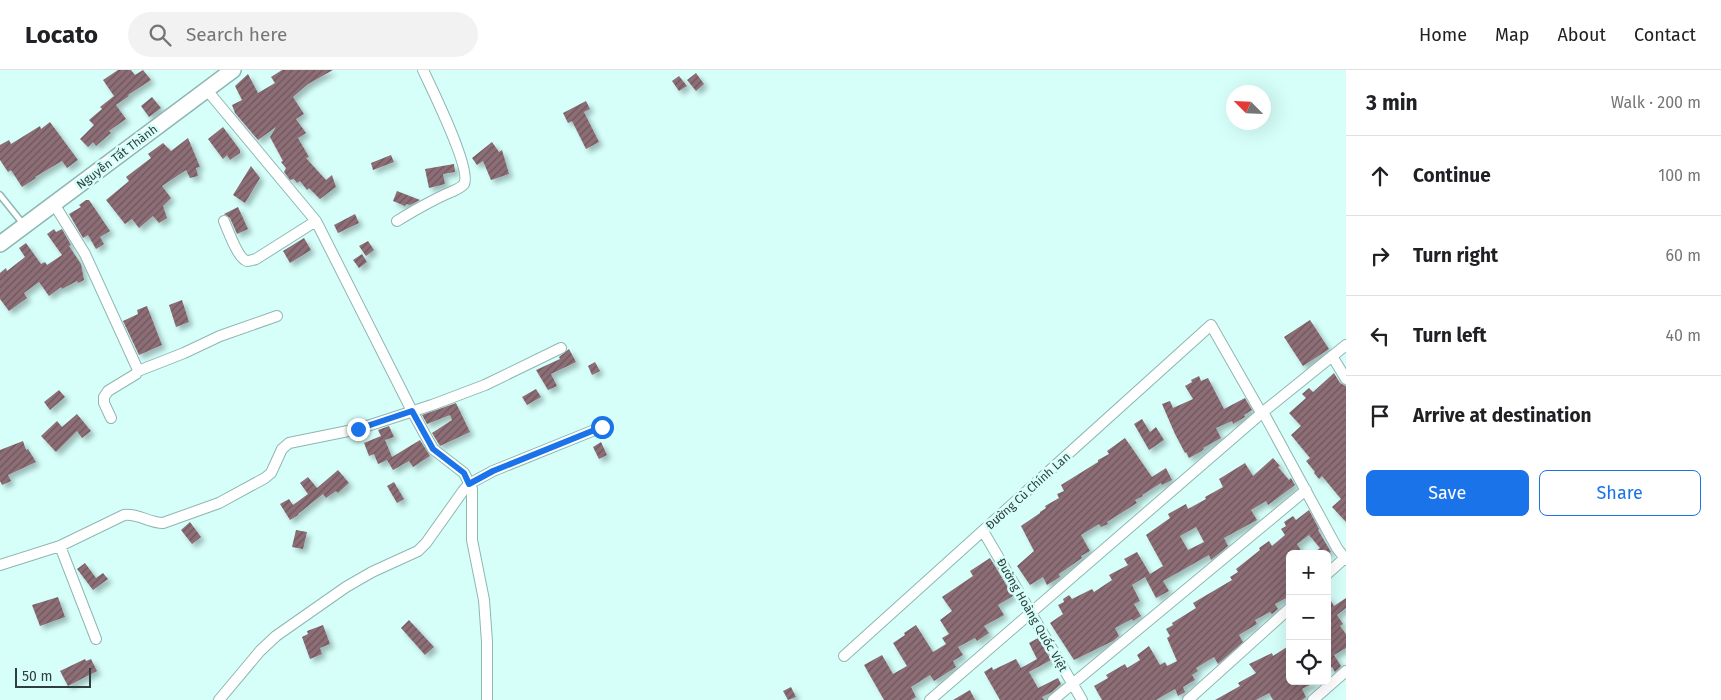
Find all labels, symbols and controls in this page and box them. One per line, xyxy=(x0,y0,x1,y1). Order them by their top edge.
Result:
search box xyxy=(128,12,478,57)
text: Locato xyxy=(25,21,98,49)
icon: search xyxy=(146,21,174,49)
text: Search here xyxy=(186,23,287,46)
text: Home xyxy=(1419,24,1467,46)
text: Map xyxy=(1495,24,1529,46)
text: About xyxy=(1557,24,1606,46)
text: Contact xyxy=(1634,24,1696,46)
north arrow xyxy=(1226,85,1271,130)
text: 3 min xyxy=(1366,90,1418,116)
text: Walk · 200 m xyxy=(1611,93,1701,112)
street label: Nguyễn Tất Thành xyxy=(73,121,160,192)
icon: ahead xyxy=(1366,162,1394,190)
text: Continue xyxy=(1413,164,1491,187)
text: 100 m xyxy=(1658,166,1701,185)
icon: right xyxy=(1366,242,1394,270)
text: Turn right xyxy=(1413,244,1498,267)
text: 60 m xyxy=(1666,246,1701,265)
icon: left xyxy=(1366,322,1394,350)
text: Turn left xyxy=(1413,324,1487,347)
text: 40 m xyxy=(1666,326,1701,345)
icon: arrive xyxy=(1366,402,1394,430)
text: Arrive at destination xyxy=(1413,404,1592,427)
route start xyxy=(591,416,614,439)
route end xyxy=(347,418,370,441)
street label: Đường Cù Chính Lan xyxy=(983,449,1073,533)
button: Save xyxy=(1366,470,1529,516)
button: Share xyxy=(1539,470,1701,516)
map controls xyxy=(1286,550,1331,685)
button: + xyxy=(1286,550,1331,595)
street label: Đường Hoàng Quốc Việt xyxy=(994,555,1071,675)
button: − xyxy=(1286,595,1331,640)
button: locate xyxy=(1286,640,1331,685)
scale bar xyxy=(15,665,91,688)
text: 50 m xyxy=(22,668,53,685)

